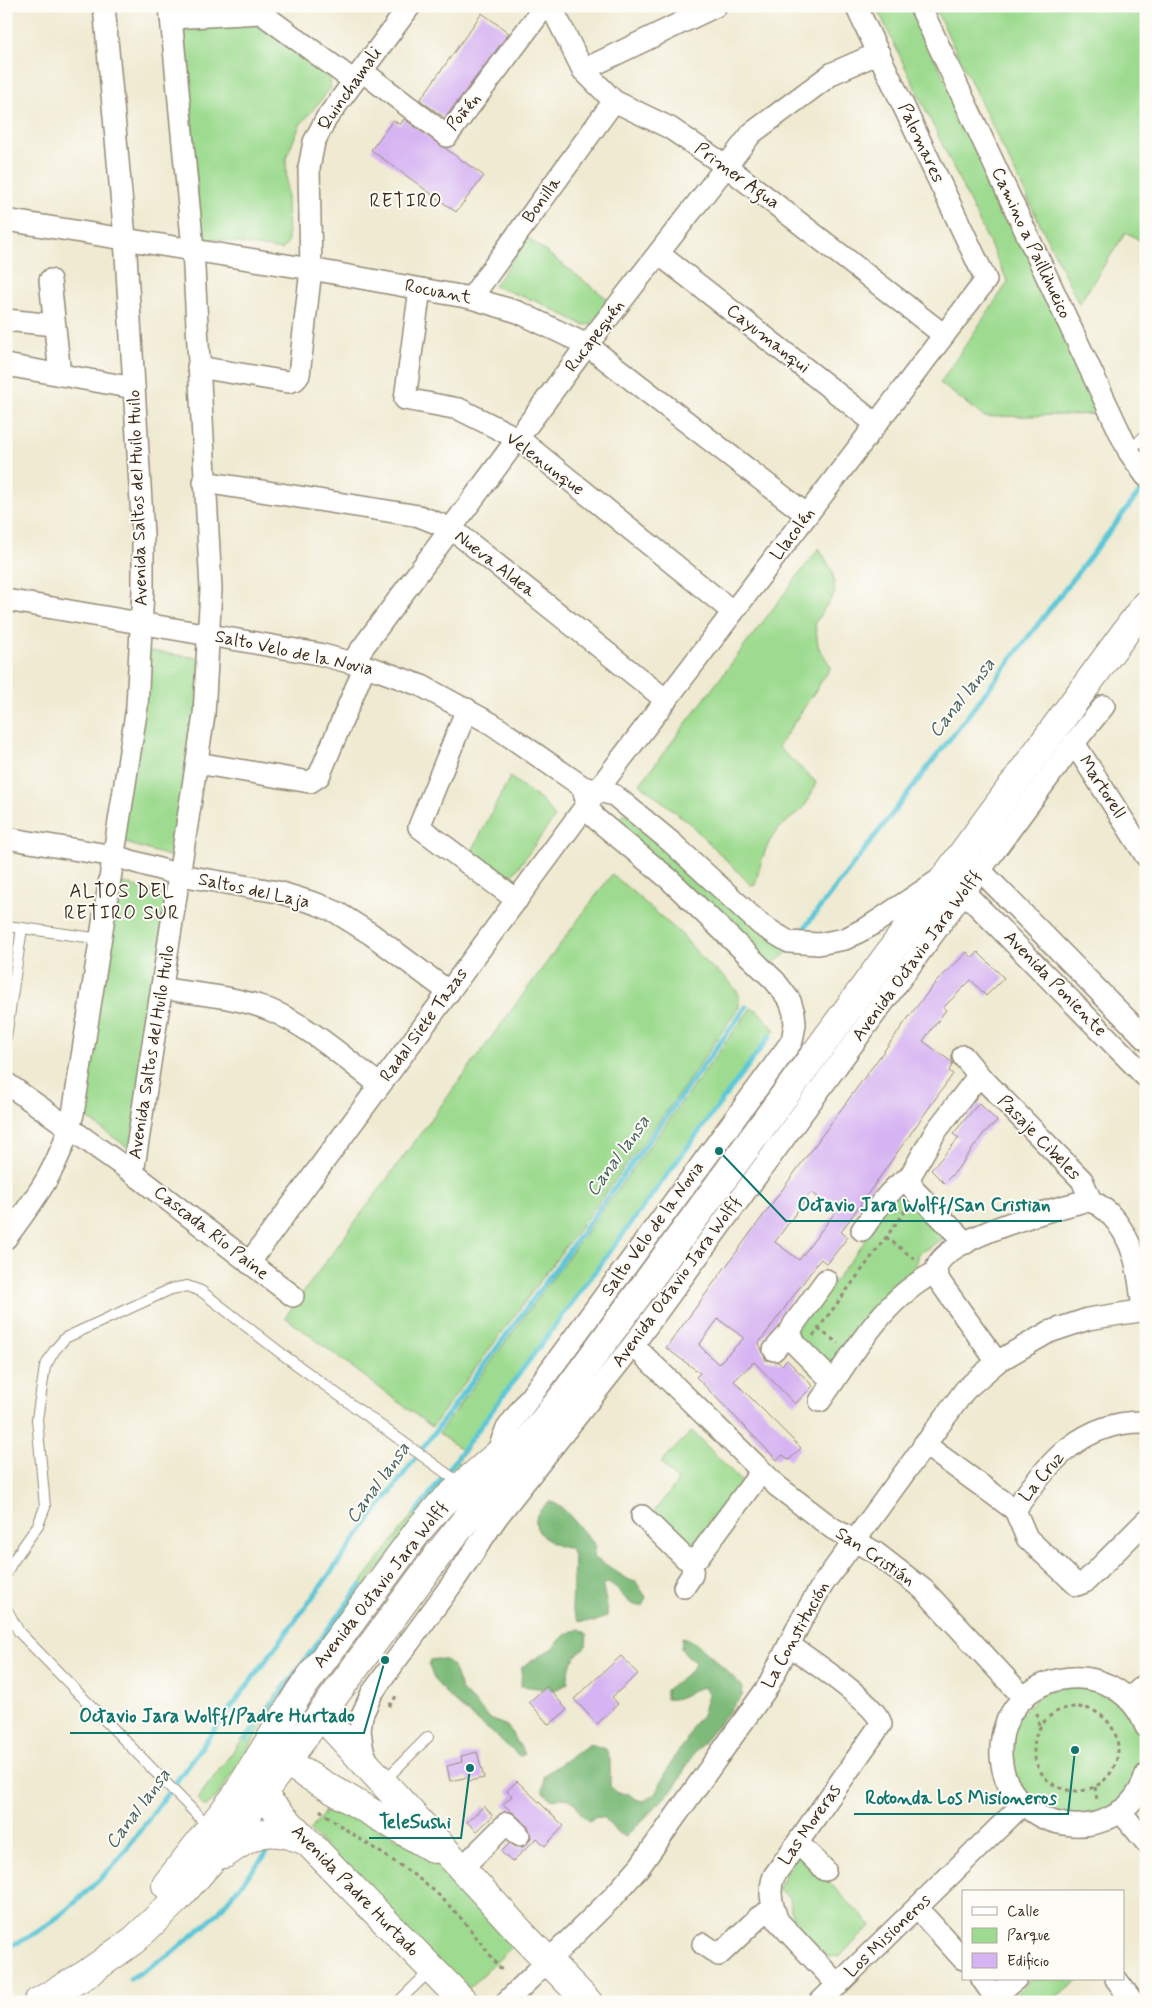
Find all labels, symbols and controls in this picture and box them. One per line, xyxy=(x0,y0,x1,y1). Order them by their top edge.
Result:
street label: Quinchamali xyxy=(312,42,388,136)
street label: Poñén xyxy=(441,88,487,136)
street label: Palomares xyxy=(892,99,950,187)
street label: Primer Agua xyxy=(689,137,784,217)
street label: Camino a Paillihueico xyxy=(985,163,1077,323)
street label: Bonilla xyxy=(517,172,567,228)
district label: RETIRO xyxy=(369,189,443,214)
street label: Rocuant xyxy=(403,274,474,310)
street label: Rucapequén xyxy=(560,295,630,377)
street label: Cayumanqui xyxy=(721,299,815,379)
street label: Avenida Saltos del Huilo Huilo xyxy=(122,389,154,607)
street label: Velenunque xyxy=(501,427,589,501)
street label: Llacolén xyxy=(765,503,821,565)
street label: Nueva Aldea xyxy=(449,525,541,603)
street label: Salto Velo de la Novia xyxy=(213,625,375,681)
water label: Canal Iansa xyxy=(923,653,1001,743)
street label: Martorell xyxy=(1073,751,1131,823)
street label: Avenida Octavio Jara Wolff xyxy=(847,866,987,1046)
street label: Saltos del Laja xyxy=(196,867,312,915)
district label: ALTOS DEL RETIRO SUR xyxy=(64,879,180,926)
street label: Avenida Poniente xyxy=(998,926,1112,1042)
street label: Avenida Saltos del Huilo Huilo xyxy=(123,943,181,1161)
street label: Radal Siete Tazas xyxy=(374,963,474,1087)
street label: Pasaje Cibeles xyxy=(992,1090,1086,1186)
water label: Canal Iansa xyxy=(580,1110,656,1202)
street label: Salto Velo de la Novia xyxy=(596,1157,710,1301)
street label: Cascada Río Paine xyxy=(148,1180,274,1286)
callout: Octavio Jara Wolff/San Cristian xyxy=(786,1187,1062,1221)
street label: Avenida Octavio Jara Wolff xyxy=(607,1192,747,1372)
text: Octavio Jara Wolff/San Cristian xyxy=(797,1193,1051,1218)
water label: Canal Iansa xyxy=(340,1437,416,1529)
street label: La Cruz xyxy=(1014,1447,1070,1507)
street label: Avenida Octavio Jara Wolff xyxy=(308,1497,454,1673)
street label: San Cristián xyxy=(831,1522,919,1592)
street label: La Constitución xyxy=(757,1577,835,1693)
callout: Octavio Jara Wolff/Padre Hurtado xyxy=(70,1699,364,1733)
text: Octavio Jara Wolff/Padre Hurtado xyxy=(79,1704,355,1729)
water label: Canal Iansa xyxy=(100,1763,177,1854)
street label: Las Moreras xyxy=(773,1780,847,1870)
callout: Rotonda Los Misioneros xyxy=(854,1780,1068,1814)
text: Rotonda Los Misioneros xyxy=(865,1786,1057,1811)
callout: TeleSushi xyxy=(369,1804,461,1838)
text: TeleSushi xyxy=(379,1810,451,1835)
street label: Avenida Padre Hurtado xyxy=(286,1820,424,1962)
street label: Los Misioneros xyxy=(840,1889,936,1983)
legend xyxy=(962,1890,1124,1980)
text: Calle xyxy=(1007,1902,1039,1922)
text: Parque xyxy=(1007,1926,1050,1946)
text: Edificio xyxy=(1007,1952,1049,1972)

